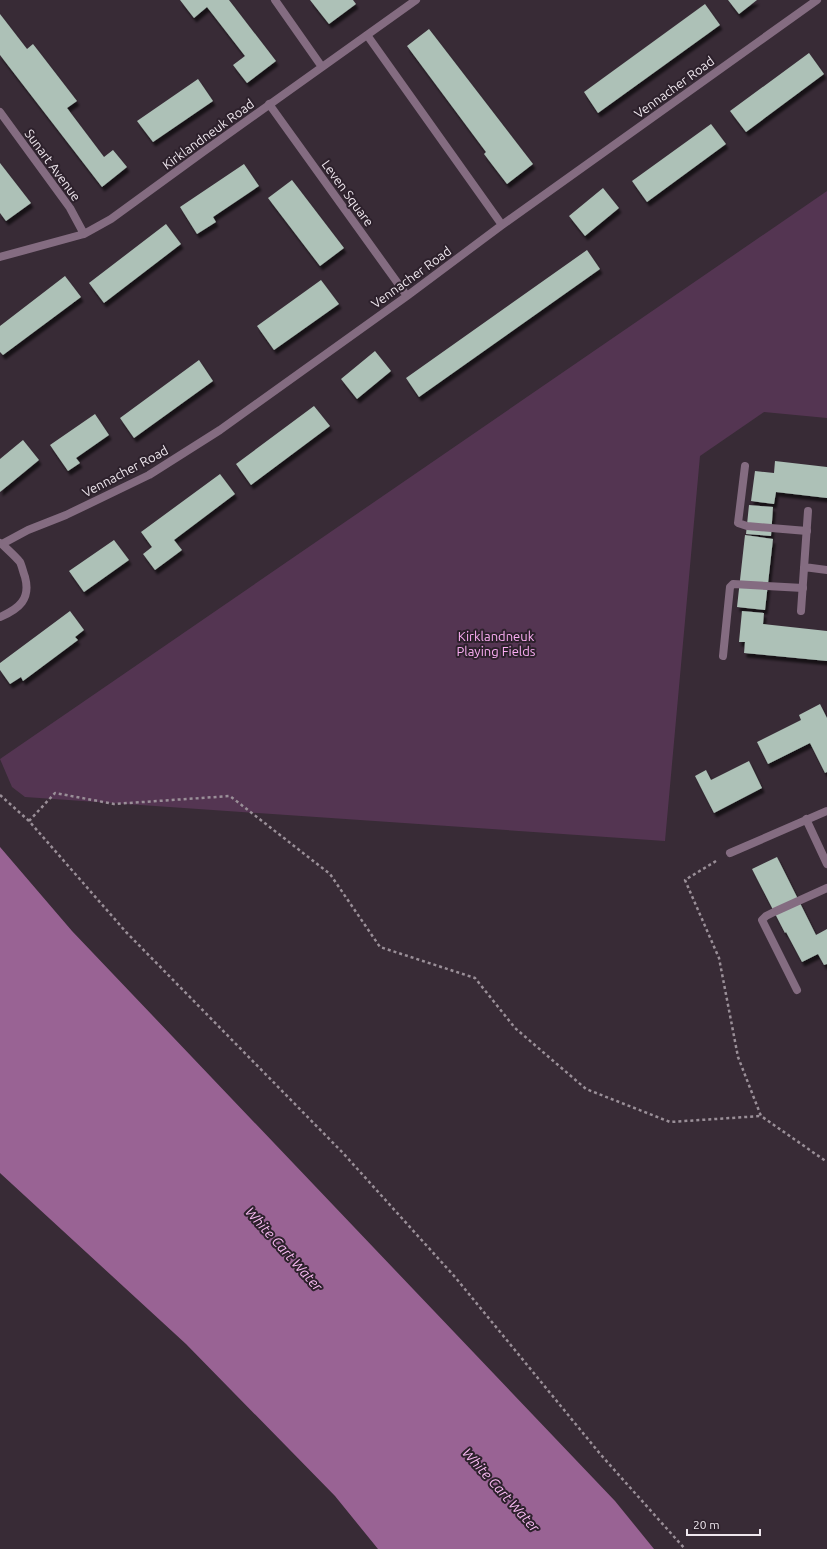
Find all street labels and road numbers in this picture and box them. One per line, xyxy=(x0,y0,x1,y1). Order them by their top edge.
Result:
street label: Vennacher Road xyxy=(631,53,717,121)
street label: Kirklandneuk Road xyxy=(160,96,256,172)
street label: Sunart Avenue xyxy=(22,126,84,204)
street label: Leven Square xyxy=(319,157,377,229)
street label: Vennacher Road xyxy=(368,243,454,311)
street label: Vennacher Road xyxy=(80,443,170,499)

